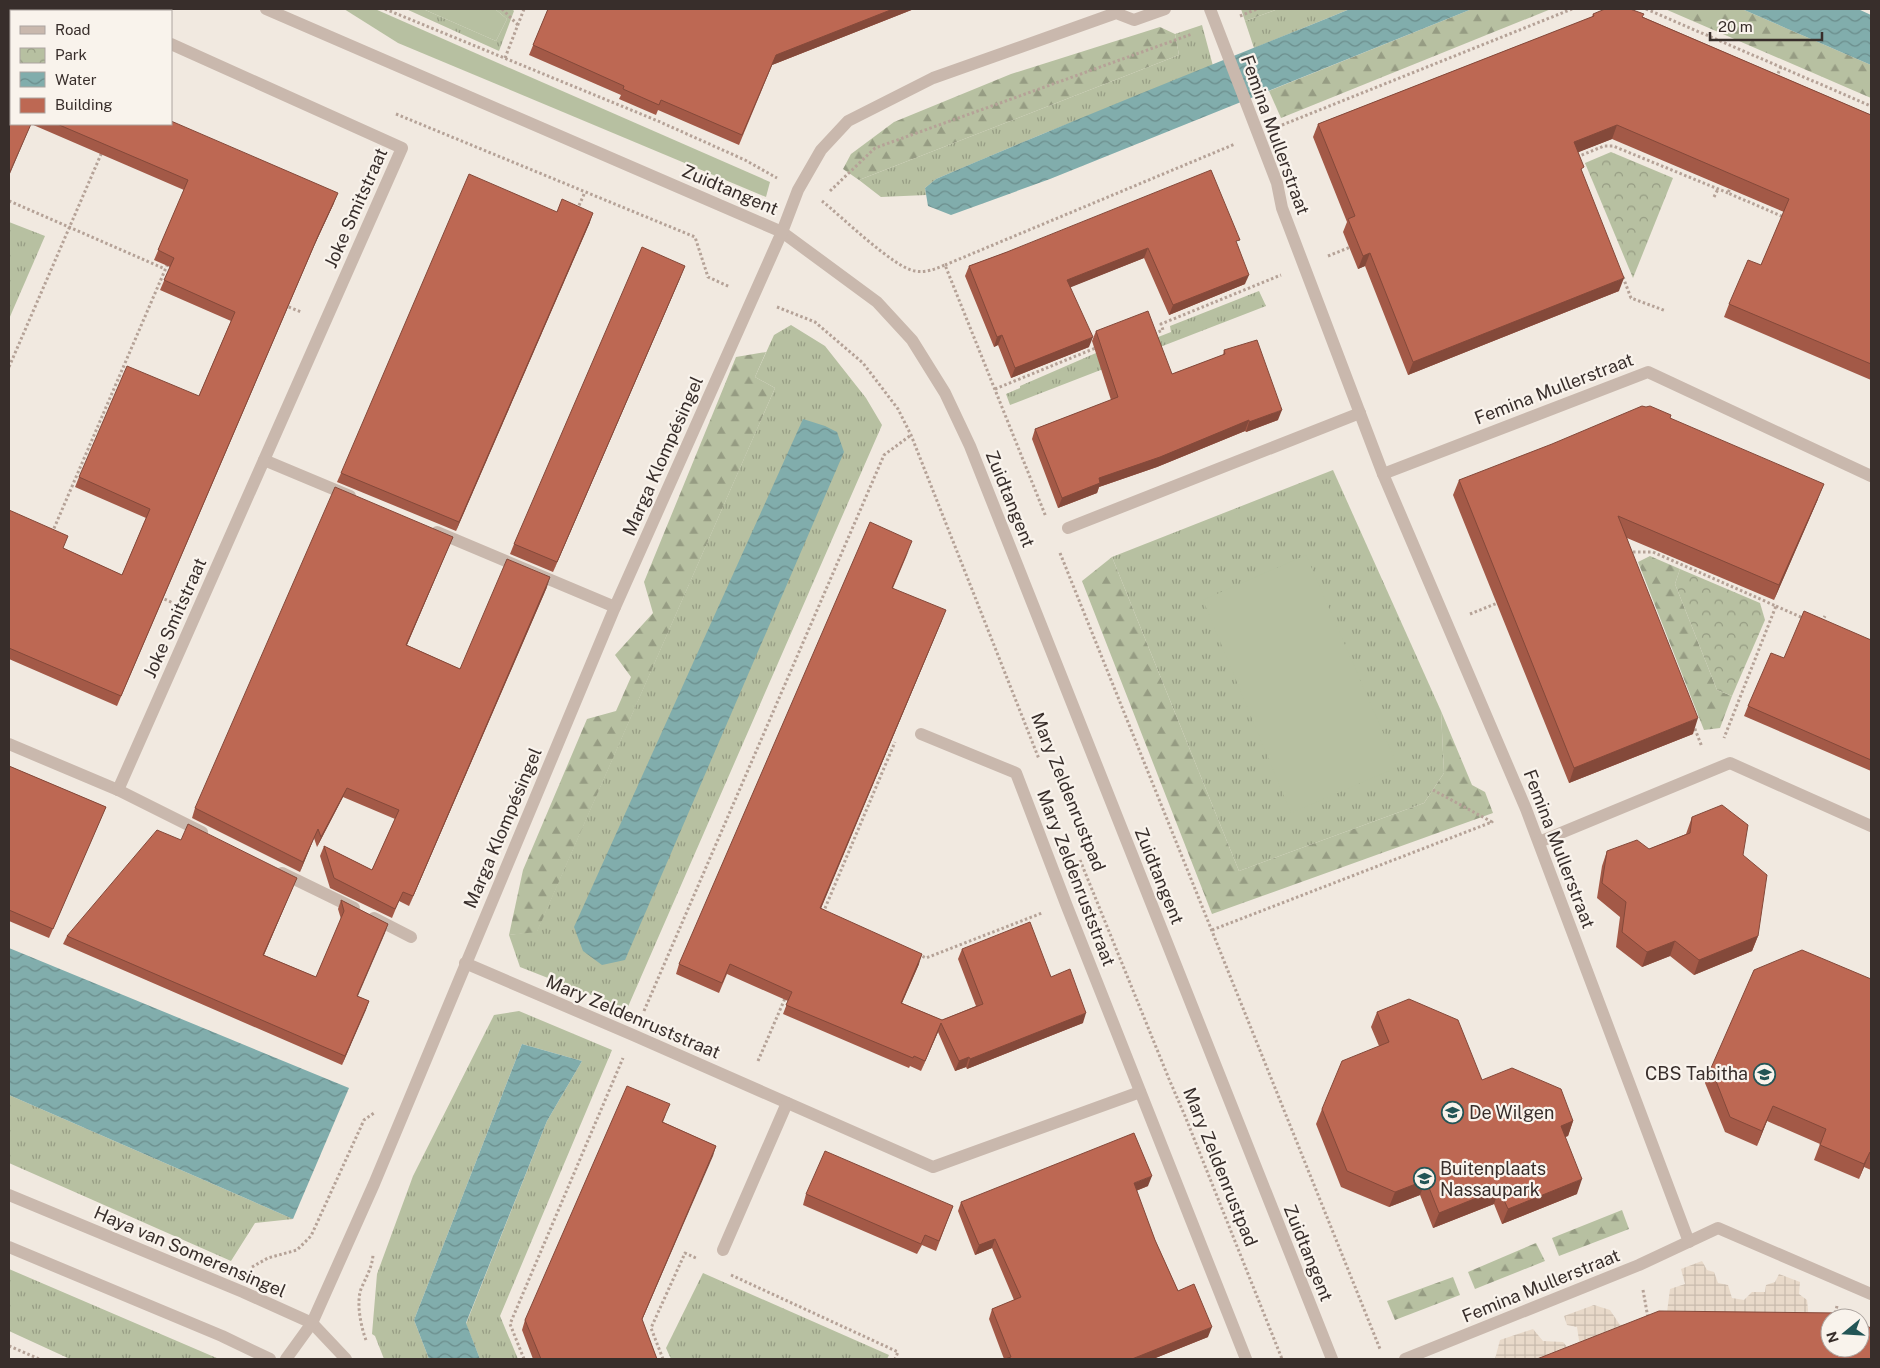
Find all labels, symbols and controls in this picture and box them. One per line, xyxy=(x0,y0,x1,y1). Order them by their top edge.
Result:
legend xyxy=(10,10,172,125)
scale bar xyxy=(1710,10,1822,42)
text: 20 m xyxy=(1718,18,1753,35)
text: Road xyxy=(55,21,91,38)
text: Park xyxy=(55,46,87,63)
street label: Femina Mullerstraat xyxy=(1237,52,1314,218)
text: Water xyxy=(55,71,97,88)
text: Building xyxy=(55,96,113,113)
street label: Joke Smitstraat xyxy=(320,144,391,271)
street label: Zuidtangent xyxy=(679,160,782,219)
street label: Femina Mullerstraat xyxy=(1471,349,1636,429)
street label: Marga Klompésingel xyxy=(618,373,707,539)
street label: Zuidtangent xyxy=(982,447,1039,550)
street label: Joke Smitstraat xyxy=(139,554,210,681)
street label: Mary Zeldenrustpad xyxy=(1027,709,1110,874)
street label: Marga Klompésingel xyxy=(459,744,546,911)
street label: Femina Mullerstraat xyxy=(1519,766,1599,931)
street label: Mary Zeldenruststraat xyxy=(1033,787,1120,969)
street label: Zuidtangent xyxy=(1131,824,1188,927)
street label: Mary Zeldenruststraat xyxy=(543,970,723,1063)
school or university icon: CBS Tabitha xyxy=(1752,1062,1776,1086)
place label: CBS Tabitha xyxy=(1645,1063,1748,1084)
street label: Mary Zeldenrustpad xyxy=(1179,1084,1262,1249)
school or university icon: De Wilgen xyxy=(1441,1101,1465,1125)
place label: De Wilgen xyxy=(1469,1102,1554,1123)
place label: Buitenplaats Nassaupark xyxy=(1440,1158,1546,1200)
school or university icon: Buitenplaats Nassaupark xyxy=(1412,1167,1436,1191)
street label: Zuidtangent xyxy=(1280,1201,1337,1304)
street label: Haya van Somerensingel xyxy=(91,1202,289,1302)
street label: Femina Mullerstraat xyxy=(1459,1244,1623,1327)
north arrow xyxy=(1820,1308,1870,1358)
text: N xyxy=(1823,1329,1842,1345)

